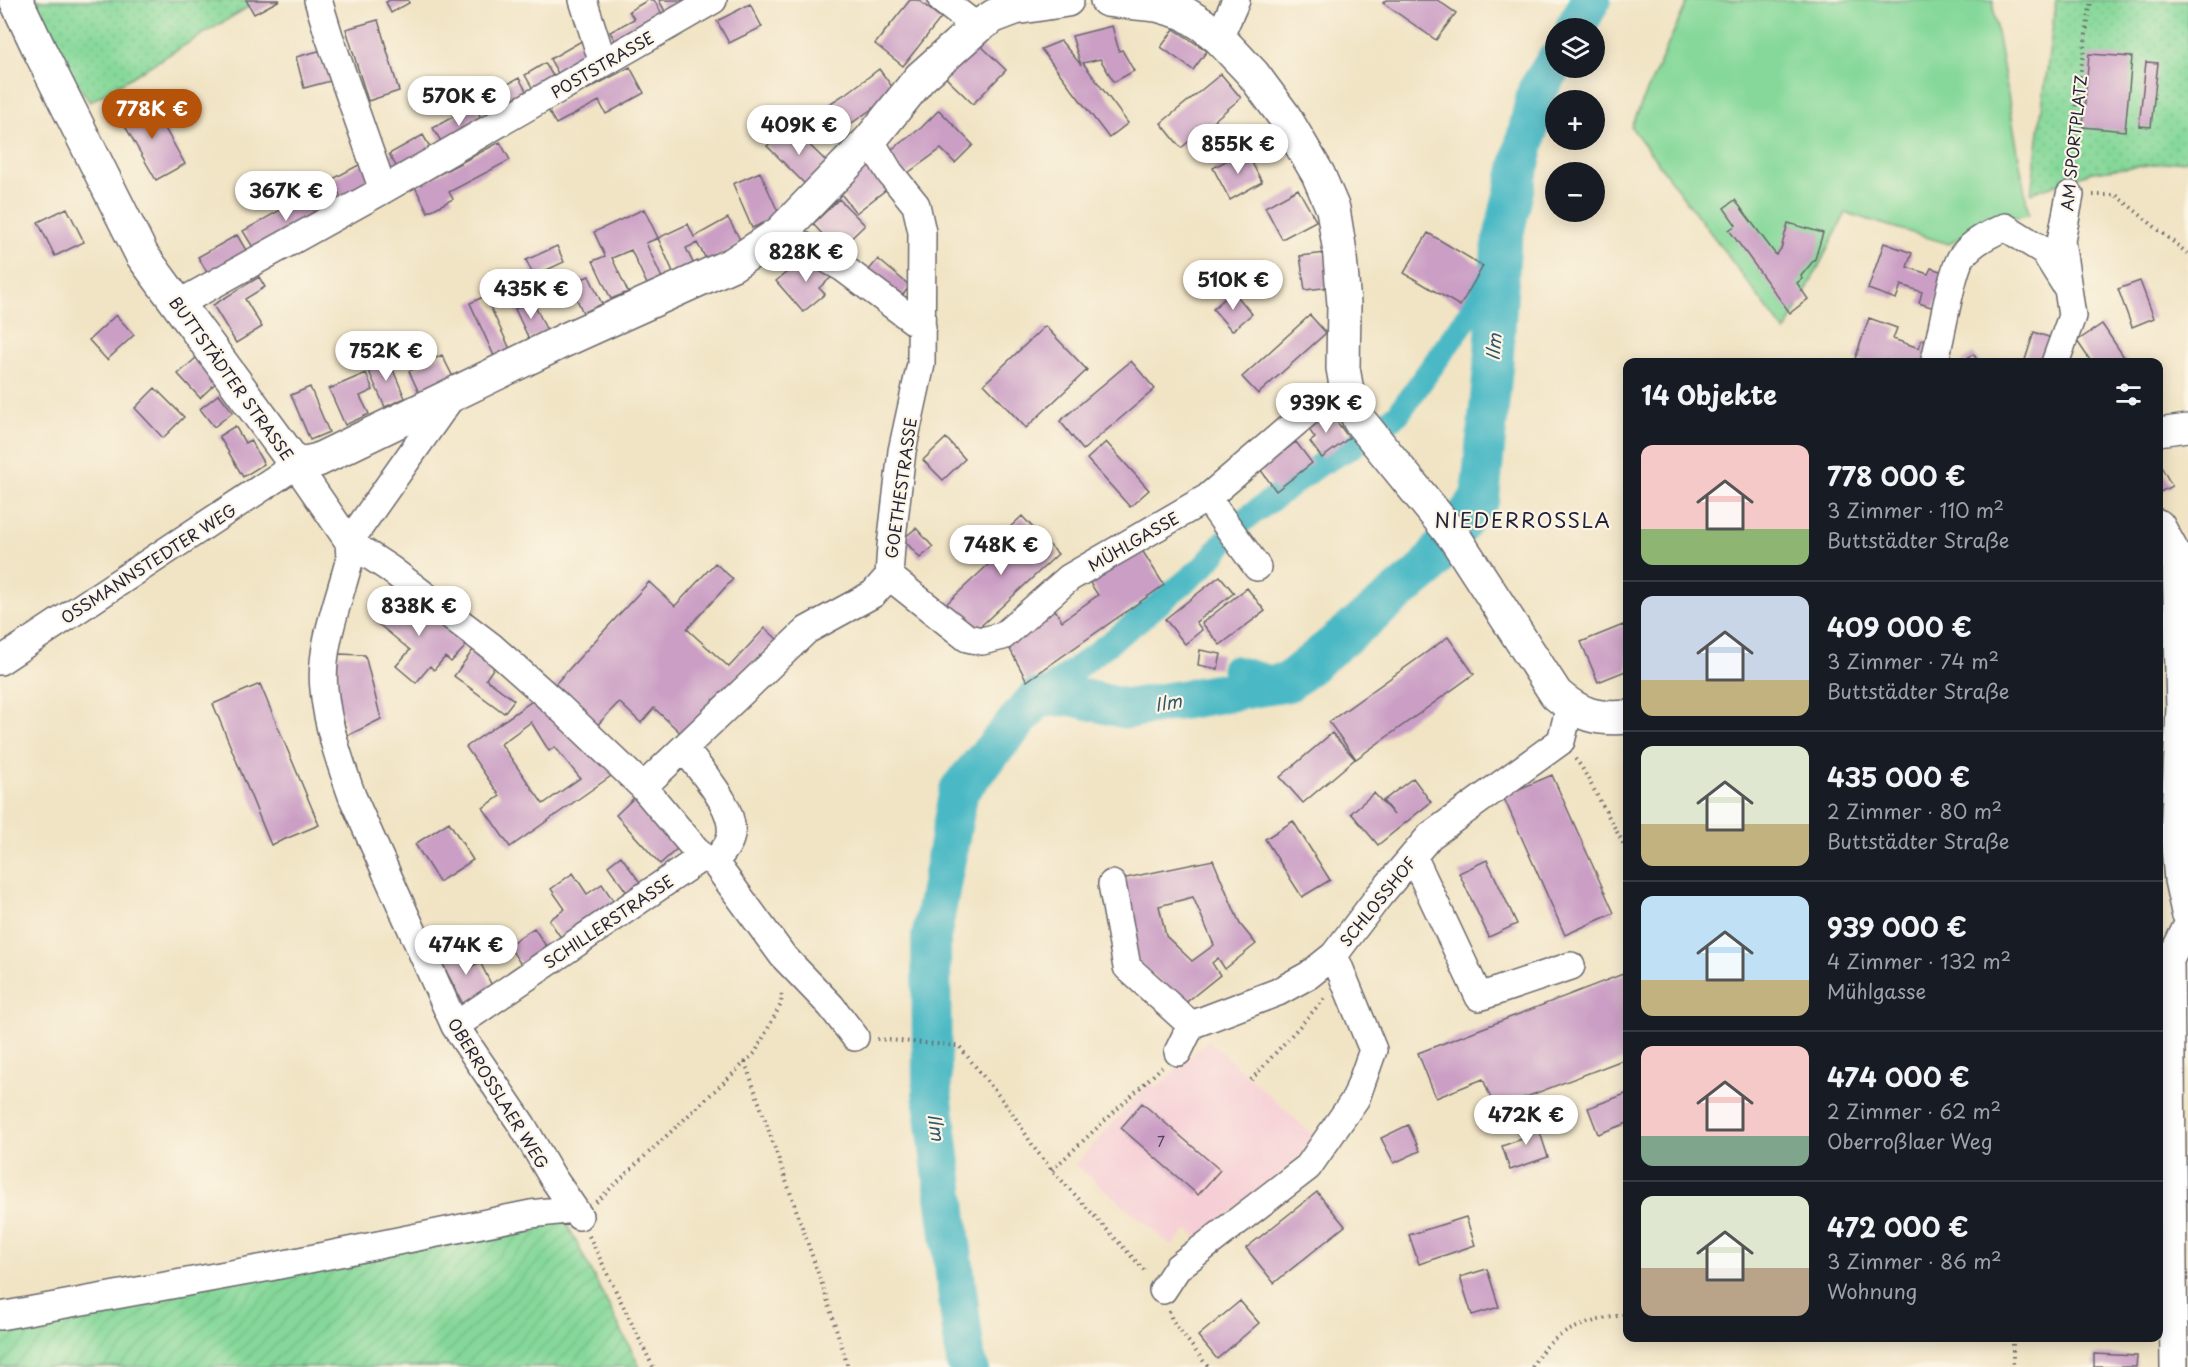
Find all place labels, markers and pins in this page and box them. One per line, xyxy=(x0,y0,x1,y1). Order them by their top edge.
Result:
pin: 570K € xyxy=(410,76,508,127)
pin: 778K € xyxy=(103,89,201,140)
pin: 409K € xyxy=(750,105,848,156)
pin: 855K € xyxy=(1189,124,1287,175)
pin: 367K € xyxy=(237,171,335,222)
pin: 828K € xyxy=(757,232,855,283)
pin: 510K € xyxy=(1184,260,1282,311)
pin: 435K € xyxy=(482,269,580,320)
pin: 752K € xyxy=(337,331,435,382)
pin: 939K € xyxy=(1277,383,1375,434)
pin: 748K € xyxy=(952,525,1050,576)
pin: 838K € xyxy=(370,586,468,637)
pin: 474K € xyxy=(417,925,515,976)
pin: 472K € xyxy=(1477,1095,1575,1146)

